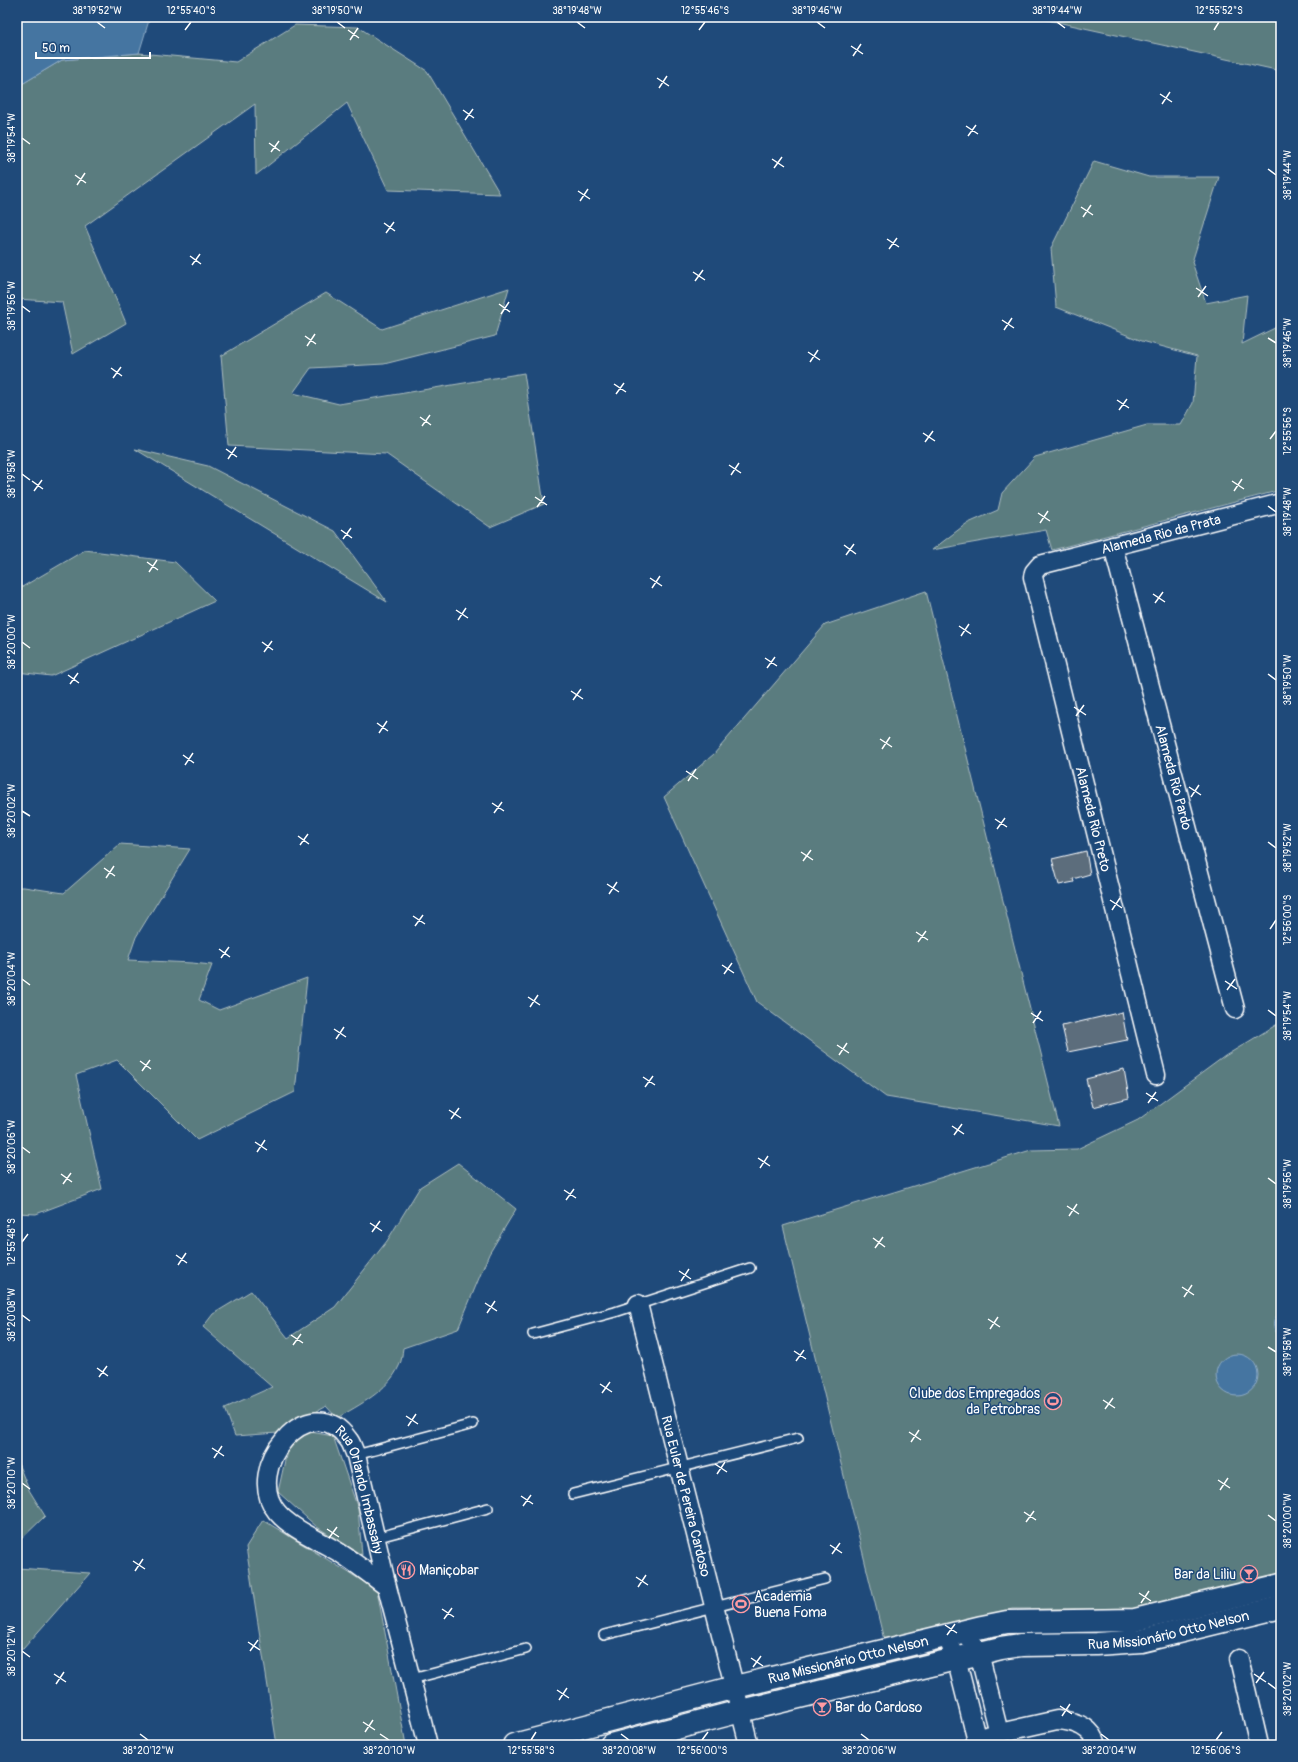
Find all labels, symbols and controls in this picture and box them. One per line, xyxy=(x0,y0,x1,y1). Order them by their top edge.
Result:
text: 38°19'52"W xyxy=(72,5,122,17)
text: 12°55'40"S xyxy=(166,5,216,17)
text: 38°19'50"W xyxy=(312,5,363,17)
text: 38°19'48"W xyxy=(552,5,602,17)
text: 12°55'46"S xyxy=(681,5,729,17)
text: 38°19'46"W xyxy=(792,5,843,17)
text: 38°19'44"W xyxy=(1032,5,1083,17)
text: 12°55'52"S xyxy=(1195,5,1243,17)
scale bar xyxy=(36,34,150,60)
text: 50 m xyxy=(42,41,70,56)
text: 38°19'54"W xyxy=(6,113,18,163)
text: 38°19'44"W xyxy=(1282,149,1294,200)
text: 38°19'56"W xyxy=(6,281,18,331)
text: 38°19'46"W xyxy=(1282,317,1294,368)
text: 12°55'56"S xyxy=(1282,407,1294,455)
text: 38°19'58"W xyxy=(6,449,18,499)
text: 38°19'48"W xyxy=(1282,487,1294,537)
street label: Alameda Rio da Prata xyxy=(1099,510,1222,557)
text: 38°20'00"W xyxy=(6,614,18,670)
text: 38°19'50"W xyxy=(1282,654,1294,705)
street label: Alameda Rio Pardo xyxy=(1152,723,1196,832)
street label: Alameda Rio Preto xyxy=(1072,765,1114,874)
text: 38°20'02"W xyxy=(6,783,18,838)
text: 38°19'52"W xyxy=(1282,823,1294,873)
text: 12°56'00"S xyxy=(1282,895,1294,945)
text: 38°20'04"W xyxy=(6,951,18,1006)
text: 38°19'54"W xyxy=(1282,991,1294,1041)
text: 38°20'06"W xyxy=(6,1119,18,1174)
text: 38°19'56"W xyxy=(1282,1159,1294,1209)
text: 12°55'48"S xyxy=(6,1218,18,1266)
text: 38°20'08"W xyxy=(6,1288,18,1342)
text: 38°19'58"W xyxy=(1282,1327,1294,1377)
place label: Clube dos Empregados da Petrobras xyxy=(909,1385,1041,1418)
sports icon: Clube dos Empregados da Petrobras xyxy=(1043,1391,1063,1411)
street label: Rua Euler de Pereira Cardoso xyxy=(658,1414,715,1579)
street label: Rua Orlando Imbassahy xyxy=(332,1422,387,1556)
text: 38°20'10"W xyxy=(6,1456,18,1509)
text: 38°20'00"W xyxy=(1282,1493,1294,1549)
restaurant icon: Maniçobar xyxy=(396,1560,416,1580)
place label: Maniçobar xyxy=(419,1562,479,1579)
bar icon: Bar da Liliu xyxy=(1239,1564,1259,1584)
place label: Bar da Liliu xyxy=(1174,1566,1236,1583)
place label: Academia Buena Foma xyxy=(754,1588,827,1621)
sports icon: Academia Buena Foma xyxy=(731,1594,751,1614)
street label: Rua Missionário Otto Nelson xyxy=(1088,1607,1251,1653)
text: 38°20'12"W xyxy=(6,1625,18,1677)
street label: Rua Missionário Otto Nelson xyxy=(766,1632,930,1687)
text: 38°20'02"W xyxy=(1282,1661,1294,1716)
bar icon: Bar do Cardoso xyxy=(812,1697,832,1717)
place label: Bar do Cardoso xyxy=(835,1699,923,1716)
text: 38°20'12"W xyxy=(122,1745,174,1757)
text: 38°20'10"W xyxy=(363,1745,416,1757)
text: 12°55'58"S xyxy=(507,1745,555,1757)
text: 38°20'08"W xyxy=(602,1745,656,1757)
text: 12°56'00"S xyxy=(677,1745,727,1757)
text: 38°20'06"W xyxy=(842,1745,897,1757)
text: 38°20'04"W xyxy=(1082,1745,1137,1757)
text: 12°56'06"S xyxy=(1191,1745,1241,1757)

